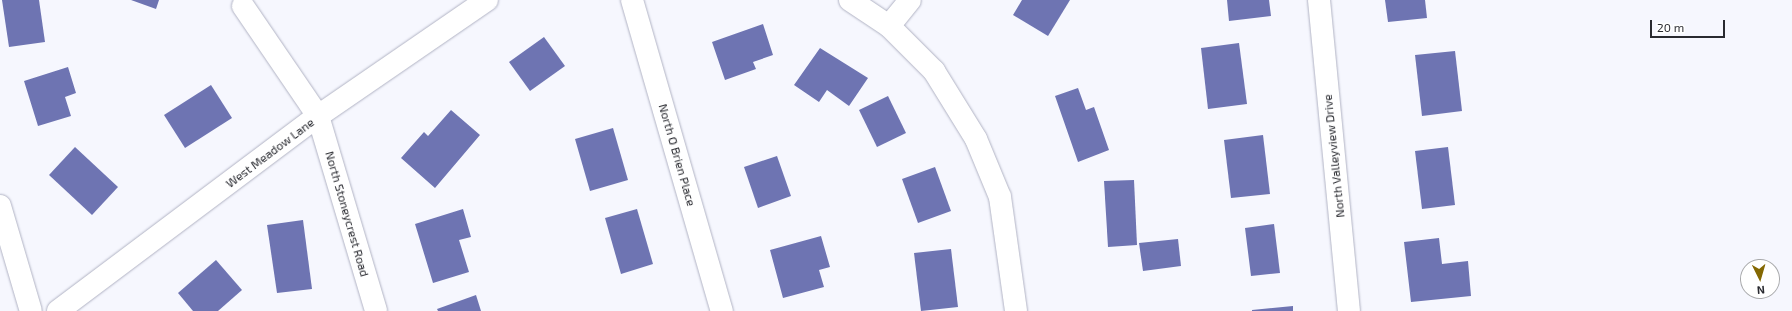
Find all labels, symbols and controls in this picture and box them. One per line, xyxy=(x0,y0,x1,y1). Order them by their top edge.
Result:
scale bar xyxy=(1652,12,1727,38)
text: 20 m xyxy=(1657,20,1684,34)
street label: North Valleyview Drive xyxy=(1320,93,1348,219)
street label: North O Brien Place xyxy=(656,102,698,208)
street label: West Meadow Lane xyxy=(223,115,317,191)
street label: North Stoneycrest Road xyxy=(322,150,372,278)
north arrow xyxy=(1740,259,1780,299)
text: N xyxy=(1756,284,1766,297)

